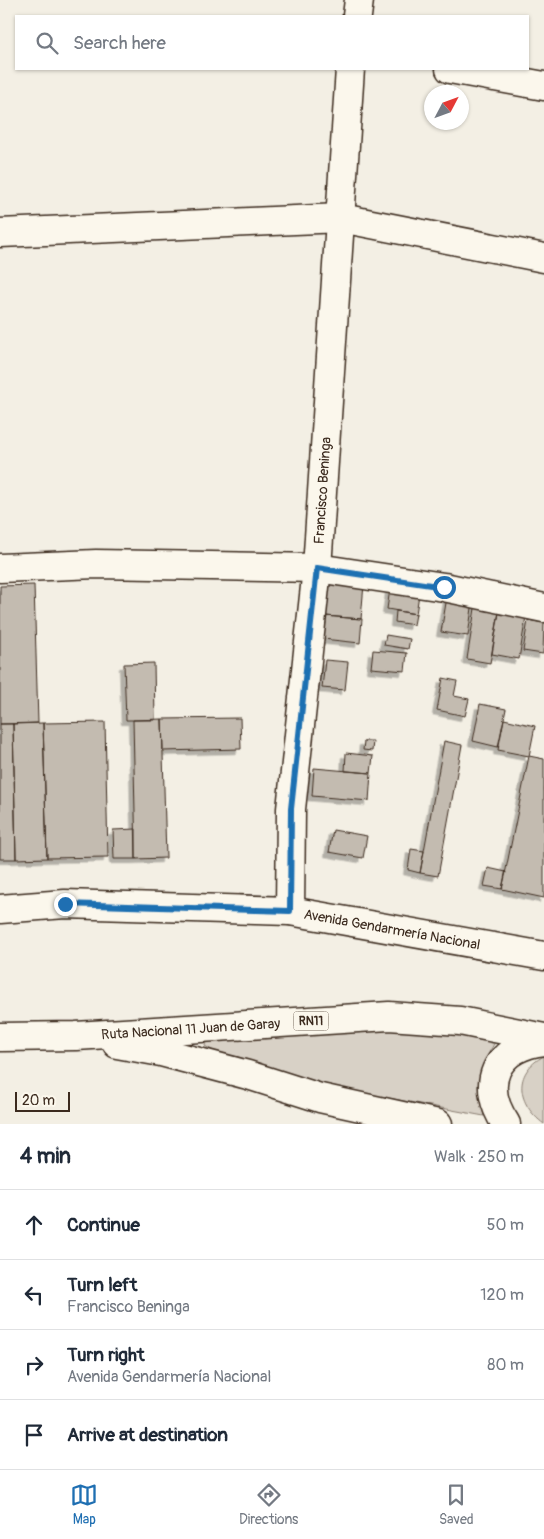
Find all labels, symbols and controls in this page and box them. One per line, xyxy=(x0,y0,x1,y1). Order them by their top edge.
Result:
search box xyxy=(15,15,529,70)
icon: search xyxy=(33,29,61,57)
text: Search here xyxy=(73,31,166,55)
north arrow xyxy=(424,85,469,130)
street label: Francisco Beninga xyxy=(311,436,335,545)
route start xyxy=(433,576,456,599)
route end xyxy=(54,893,77,916)
street label: Avenida Gendarmería Nacional xyxy=(302,906,482,954)
road number: RN11 xyxy=(294,1011,328,1030)
street label: Ruta Nacional 11 Juan de Garay xyxy=(101,1015,281,1043)
scale bar xyxy=(15,1089,70,1112)
text: 20 m xyxy=(22,1092,55,1109)
text: 4 min xyxy=(20,1143,71,1170)
text: Walk · 250 m xyxy=(434,1147,524,1167)
icon: ahead xyxy=(20,1211,48,1239)
text: Continue xyxy=(67,1213,140,1237)
text: 50 m xyxy=(487,1215,524,1235)
text: Turn left xyxy=(67,1273,137,1297)
icon: left xyxy=(20,1281,48,1309)
text: 120 m xyxy=(480,1285,524,1305)
text: Francisco Beninga xyxy=(67,1297,190,1317)
text: Turn right xyxy=(67,1343,145,1367)
icon: right xyxy=(20,1351,48,1379)
text: 80 m xyxy=(487,1355,524,1375)
text: Avenida Gendarmería Nacional xyxy=(67,1367,271,1387)
icon: arrive xyxy=(20,1421,48,1449)
text: Arrive at destination xyxy=(67,1423,228,1447)
tab: Map xyxy=(70,1481,98,1528)
tab: Directions xyxy=(239,1481,298,1528)
tab: Saved xyxy=(439,1481,474,1528)

